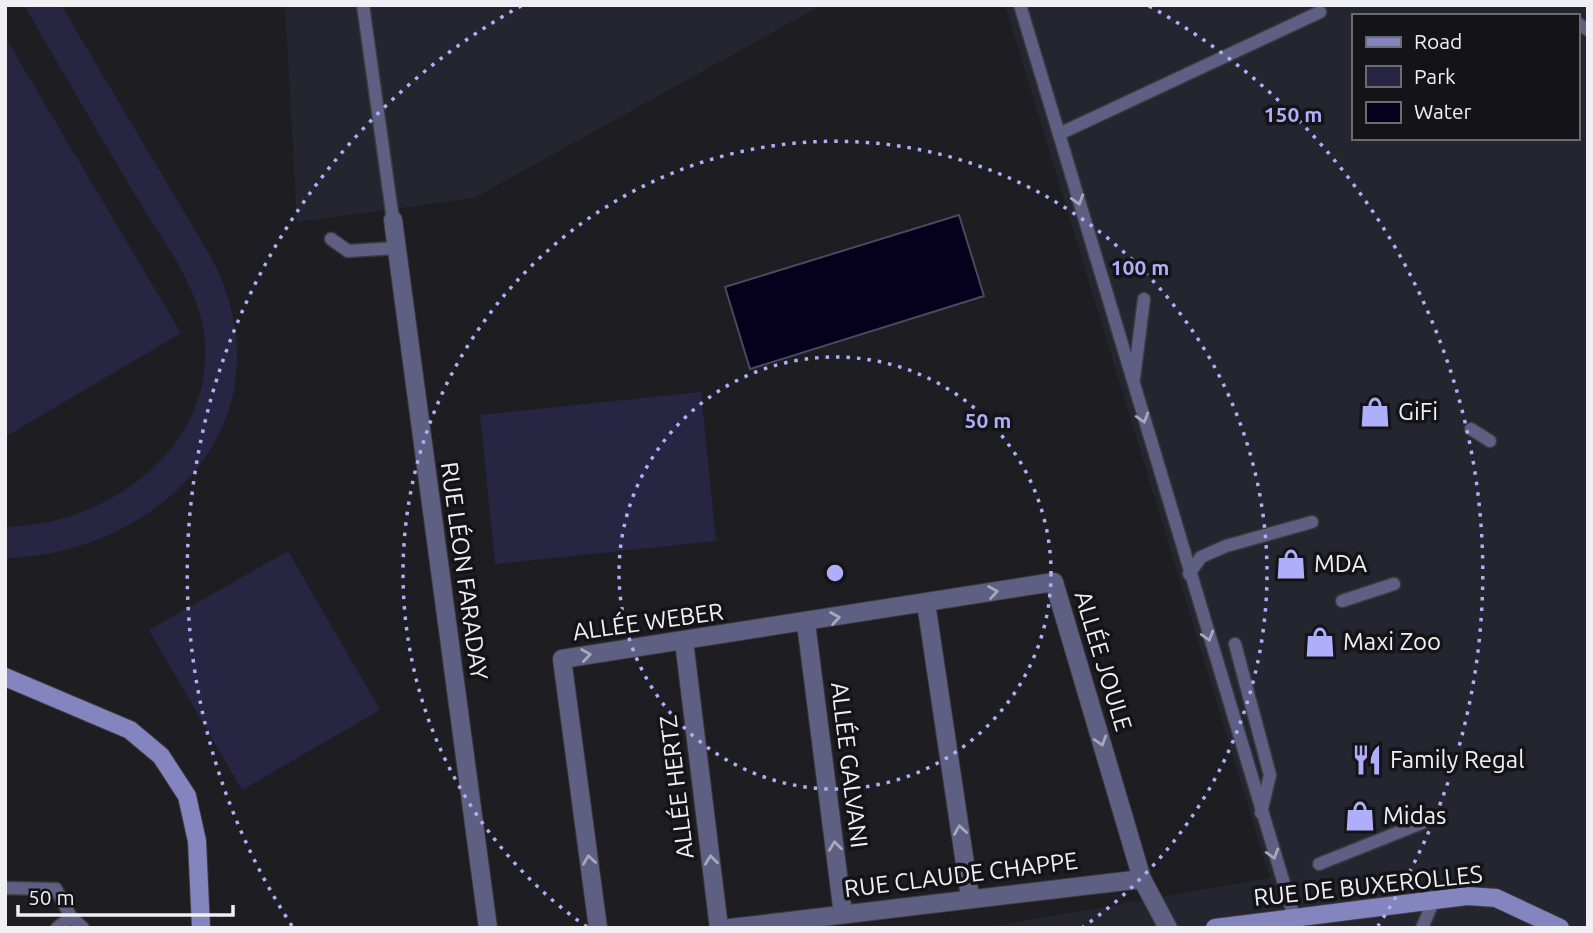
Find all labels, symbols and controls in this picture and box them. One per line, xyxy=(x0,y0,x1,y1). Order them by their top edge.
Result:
legend xyxy=(1352,14,1579,140)
text: Road xyxy=(1414,29,1462,53)
text: Park xyxy=(1414,64,1456,88)
text: Water xyxy=(1414,99,1472,123)
text: 150 m xyxy=(1264,102,1322,126)
one-way arrow xyxy=(1070,193,1085,205)
text: 100 m xyxy=(1111,255,1169,279)
shop icon: GiFi xyxy=(1358,395,1392,429)
place label: GiFi xyxy=(1398,398,1438,425)
text: 50 m xyxy=(965,408,1011,432)
one-way arrow xyxy=(1134,411,1149,423)
street label: RUE LÉON FARADAY xyxy=(436,460,494,682)
shop icon: MDA xyxy=(1274,547,1308,581)
place label: MDA xyxy=(1314,550,1368,577)
centre of rings xyxy=(823,561,847,585)
one-way arrow xyxy=(987,585,999,600)
street label: ALLÉE JOULE xyxy=(1069,587,1139,734)
street label: ALLÉE WEBER xyxy=(571,597,725,645)
one-way arrow xyxy=(829,611,841,626)
shop icon: Maxi Zoo xyxy=(1303,625,1337,659)
place label: Maxi Zoo xyxy=(1343,628,1441,655)
one-way arrow xyxy=(1199,630,1214,642)
one-way arrow xyxy=(580,648,592,663)
street label: ALLÉE GALVANI xyxy=(826,680,874,849)
street label: ALLÉE HERTZ xyxy=(653,714,699,861)
one-way arrow xyxy=(1093,735,1108,747)
restaurant icon: Family Regal xyxy=(1350,743,1384,777)
place label: Family Regal xyxy=(1390,746,1525,773)
shop icon: Midas xyxy=(1343,799,1377,833)
place label: Midas xyxy=(1383,802,1446,829)
one-way arrow xyxy=(953,824,968,836)
one-way arrow xyxy=(827,840,842,852)
street label: RUE CLAUDE CHAPPE xyxy=(843,847,1079,902)
one-way arrow xyxy=(1265,847,1280,859)
one-way arrow xyxy=(581,854,596,866)
one-way arrow xyxy=(703,854,718,866)
street label: RUE DE BUXEROLLES xyxy=(1252,860,1484,911)
scale bar xyxy=(18,874,233,918)
text: 50 m xyxy=(28,885,75,909)

